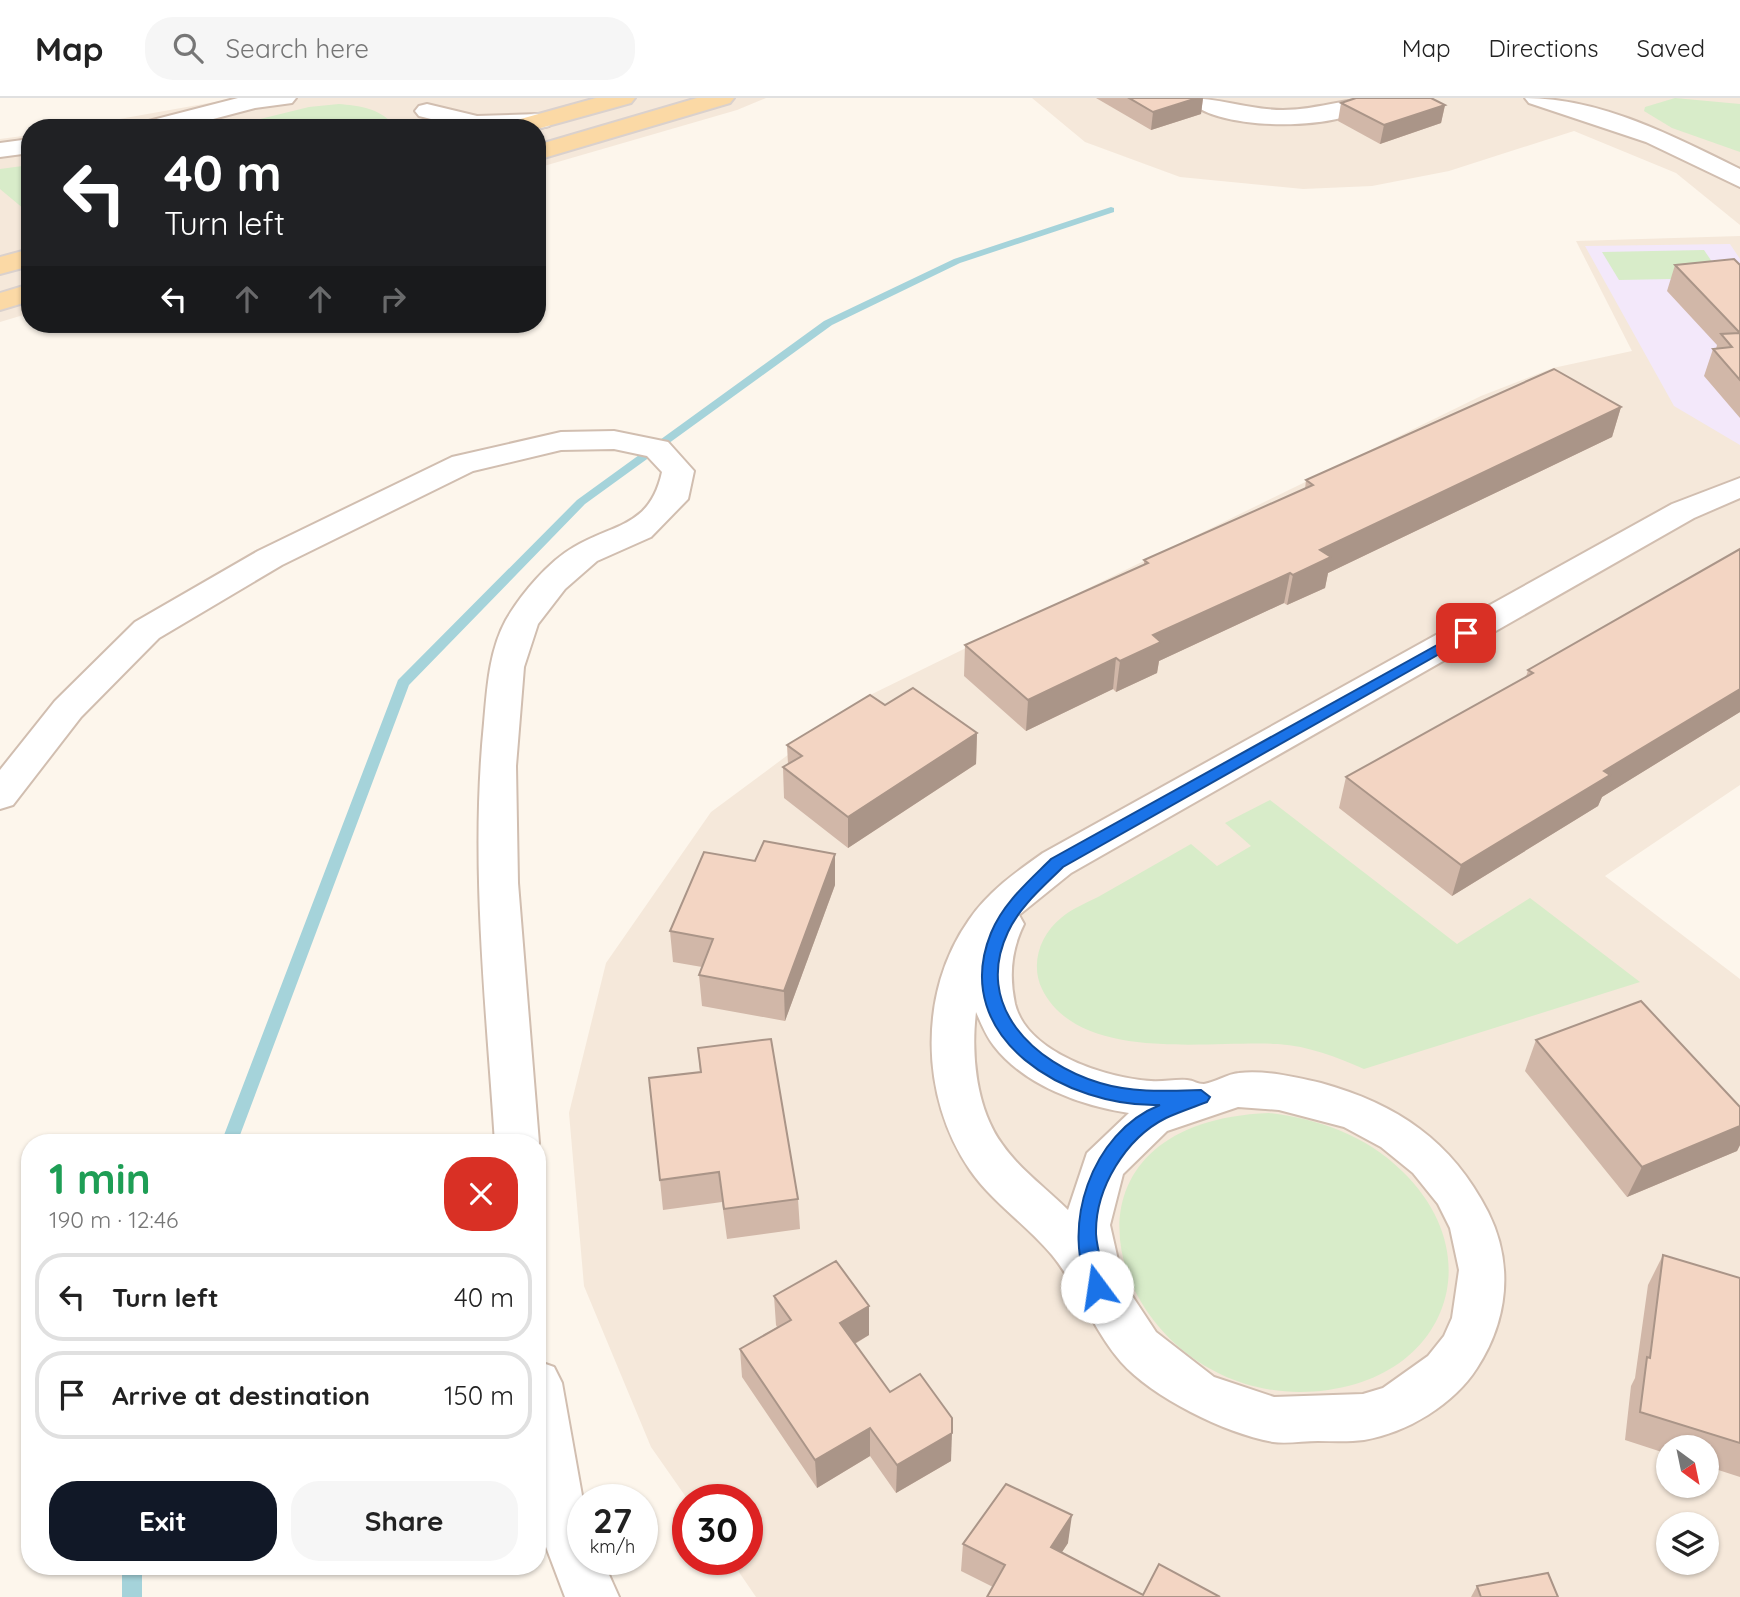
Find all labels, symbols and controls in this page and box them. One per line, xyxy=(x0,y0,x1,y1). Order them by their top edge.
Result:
search box xyxy=(145,17,635,80)
text: Map xyxy=(35,28,103,69)
icon: search xyxy=(169,29,207,67)
text: Search here xyxy=(225,32,369,65)
text: Map xyxy=(1402,33,1451,63)
text: Directions xyxy=(1489,33,1599,63)
text: Saved xyxy=(1637,33,1705,63)
text: 40 m xyxy=(164,142,282,203)
icon: left xyxy=(49,147,140,238)
text: Turn left xyxy=(164,203,285,243)
icon: left xyxy=(155,280,193,318)
icon: ahead xyxy=(228,280,266,318)
icon: ahead xyxy=(301,280,339,318)
icon: right xyxy=(374,280,412,318)
pin xyxy=(1436,603,1496,663)
icon: arrive xyxy=(1447,614,1485,652)
text: 1 min xyxy=(49,1152,151,1205)
button: close xyxy=(444,1157,518,1231)
text: 190 m · 12:46 xyxy=(49,1205,178,1234)
position arrow xyxy=(1060,1250,1134,1324)
icon: left xyxy=(53,1278,91,1316)
text: Turn left xyxy=(112,1281,219,1314)
text: 40 m xyxy=(454,1281,514,1314)
icon: arrive xyxy=(53,1376,91,1414)
text: Arrive at destination xyxy=(112,1379,370,1412)
text: 150 m xyxy=(444,1379,514,1412)
north arrow xyxy=(1656,1435,1718,1498)
map controls xyxy=(1656,1435,1719,1575)
button: Exit xyxy=(49,1481,277,1561)
button: Share xyxy=(291,1481,518,1561)
speed limit sign: 30 xyxy=(672,1484,763,1575)
text: 27 xyxy=(593,1498,632,1542)
button: layers xyxy=(1656,1512,1719,1575)
text: km/h xyxy=(590,1535,635,1558)

